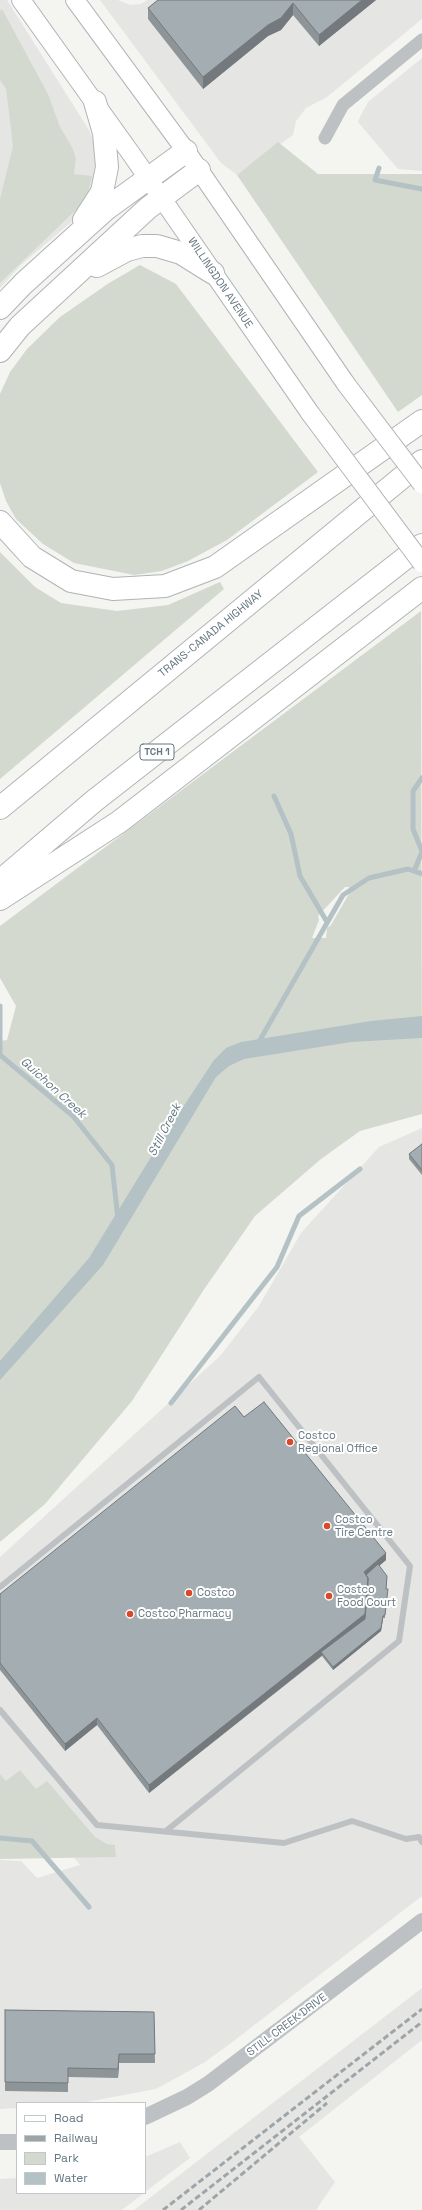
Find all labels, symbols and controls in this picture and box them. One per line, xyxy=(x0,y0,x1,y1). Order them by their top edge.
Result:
street label: WILLINGDON AVENUE xyxy=(185,235,255,331)
street label: TRANS-CANADA HIGHWAY xyxy=(156,588,266,680)
road number: TCH 1 xyxy=(140,744,174,760)
water label: Guichon Creek xyxy=(17,1055,89,1121)
water label: Still Creek xyxy=(146,1101,184,1159)
place label: Costco Regional Office xyxy=(298,1429,378,1455)
marker: Costco Regional Office xyxy=(285,1437,295,1447)
place label: Costco Tire Centre xyxy=(335,1513,393,1539)
marker: Costco Tire Centre xyxy=(322,1521,332,1531)
place label: Costco Food Court xyxy=(337,1583,396,1609)
place label: Costco xyxy=(197,1586,235,1600)
marker: Costco xyxy=(184,1588,194,1598)
marker: Costco Food Court xyxy=(324,1591,334,1601)
place label: Costco Pharmacy xyxy=(138,1607,231,1621)
marker: Costco Pharmacy xyxy=(125,1609,135,1619)
street label: STILL CREEK DRIVE xyxy=(245,1991,329,2059)
legend xyxy=(16,2102,146,2194)
text: Road xyxy=(54,2110,83,2126)
text: Railway xyxy=(54,2130,98,2146)
text: Park xyxy=(54,2150,79,2166)
text: Water xyxy=(54,2170,88,2186)

